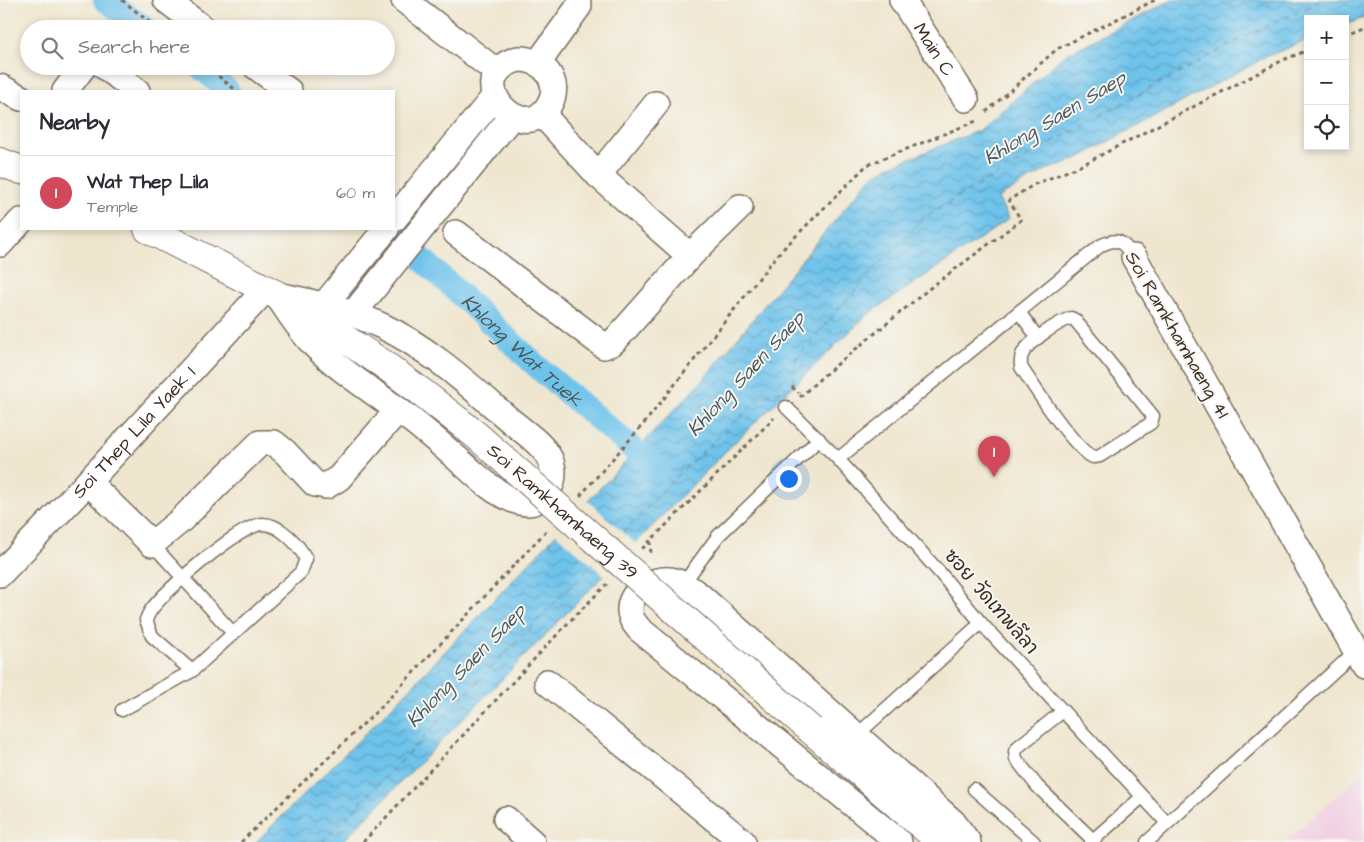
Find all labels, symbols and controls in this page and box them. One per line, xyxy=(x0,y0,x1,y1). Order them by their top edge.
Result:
map controls xyxy=(1304,15,1349,150)
button: + xyxy=(1304,15,1349,60)
street label: Main C xyxy=(907,18,962,82)
search box xyxy=(20,20,395,75)
icon: search xyxy=(38,34,66,62)
text: Search here xyxy=(78,34,190,61)
button: − xyxy=(1304,60,1349,105)
water label: Khlong Saen Saep xyxy=(979,63,1134,172)
button: locate xyxy=(1304,105,1349,150)
text: Nearby xyxy=(40,108,110,137)
text: Wat Thep Lila xyxy=(87,169,208,196)
text: 1 xyxy=(55,182,57,204)
text: 60 m xyxy=(336,182,375,204)
text: Temple xyxy=(87,196,138,218)
street label: Soi Ramkhamhaeng 41 xyxy=(1117,247,1236,424)
water label: Khlong Wat Tuek xyxy=(455,288,589,414)
water label: Khlong Saen Saep xyxy=(681,304,813,443)
street label: Soi Thep Lila Yaek 1 xyxy=(66,360,202,504)
pin: 1 xyxy=(978,436,1010,477)
street label: Soi Ramkhamhaeng 39 xyxy=(481,437,644,586)
your location xyxy=(776,466,802,492)
street label: ซอย วัดเทพลีลา xyxy=(938,543,1044,661)
water label: Khlong Saen Saep xyxy=(400,597,534,735)

